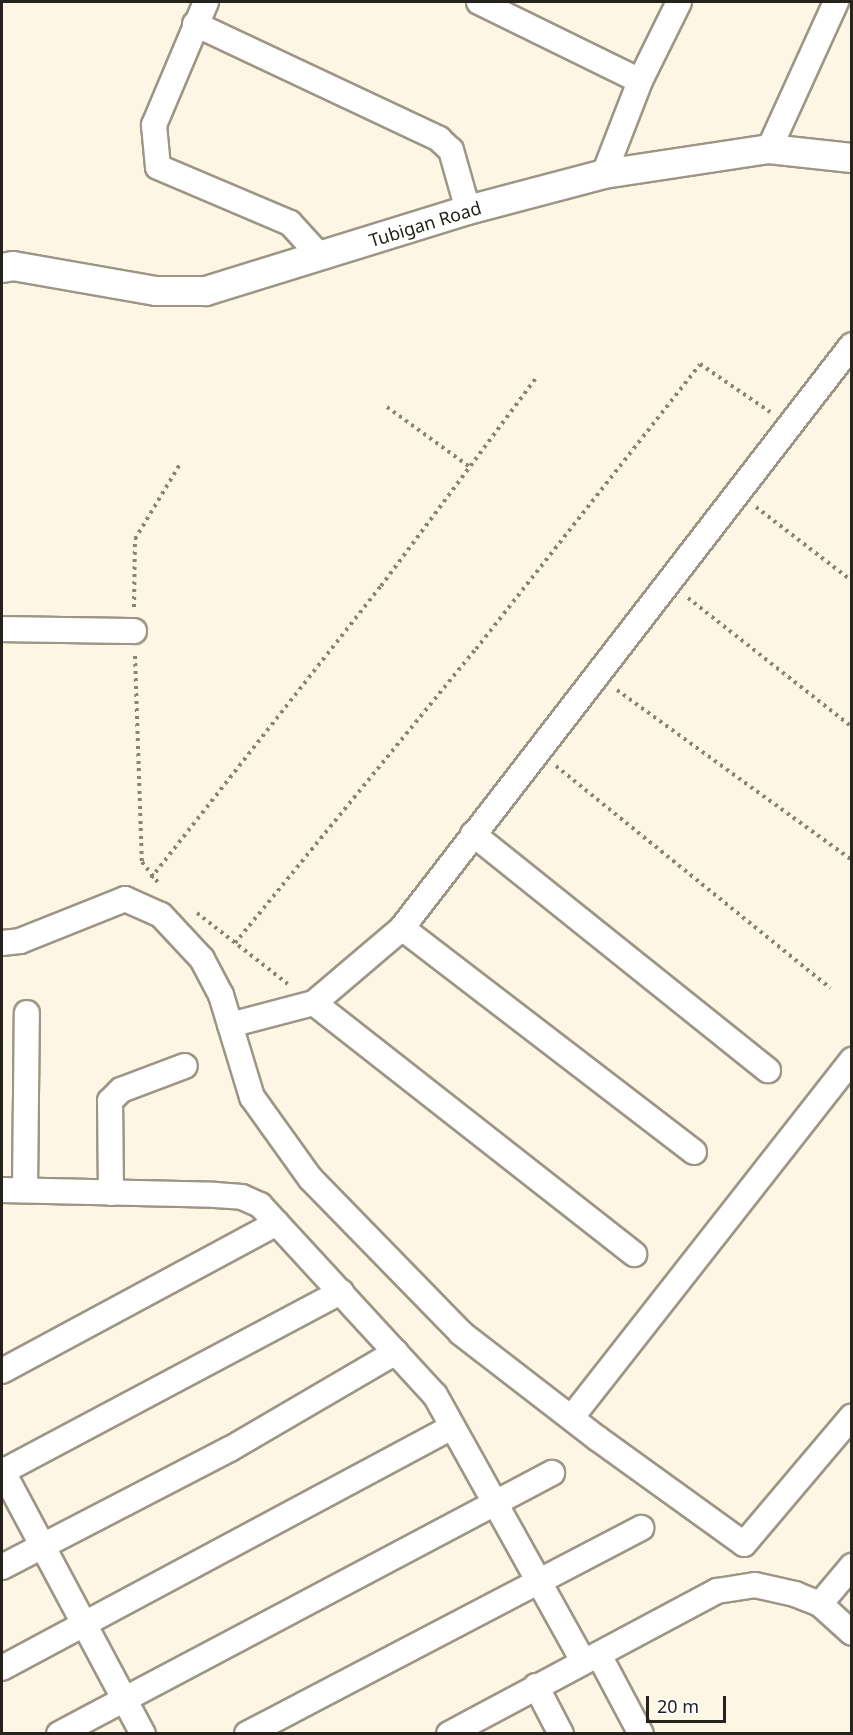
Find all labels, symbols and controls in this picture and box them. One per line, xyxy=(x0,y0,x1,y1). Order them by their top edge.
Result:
street label: Tubigan Road xyxy=(366,197,484,251)
scale bar xyxy=(649,1684,728,1722)
text: 20 m xyxy=(657,1694,699,1718)

